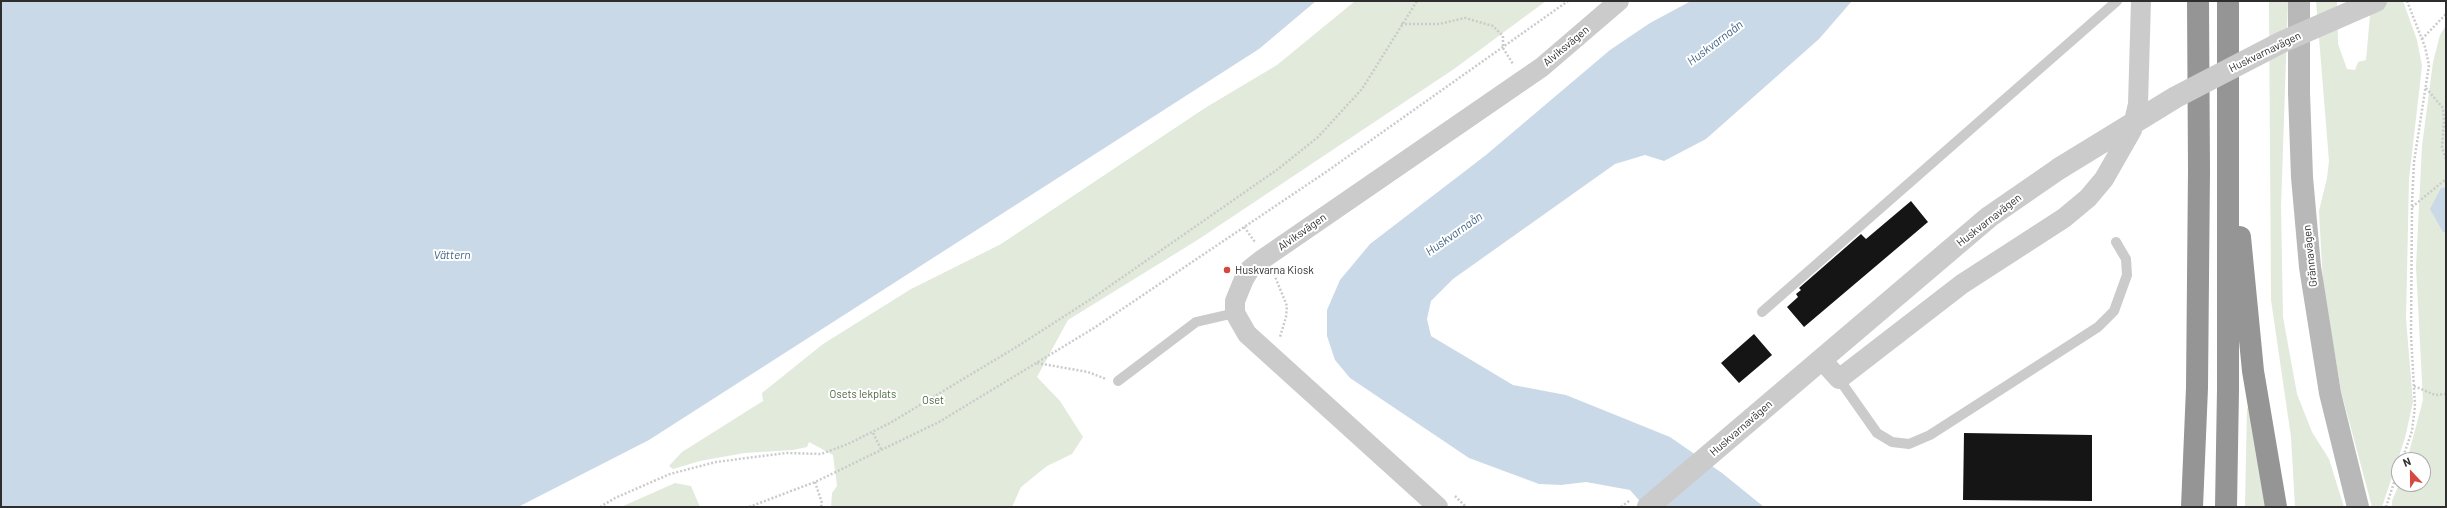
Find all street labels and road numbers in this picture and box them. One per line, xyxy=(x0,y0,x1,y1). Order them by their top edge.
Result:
street label: Alviksvägen xyxy=(1540,23,1592,69)
street label: Huskvarnavägen xyxy=(2227,29,2303,75)
street label: Huskvarnavägen xyxy=(1954,191,2024,249)
street label: Alviksvägen xyxy=(1275,211,1329,253)
street label: Grännavägen xyxy=(2300,224,2320,288)
street label: Huskvarnavägen xyxy=(1707,397,1775,459)

